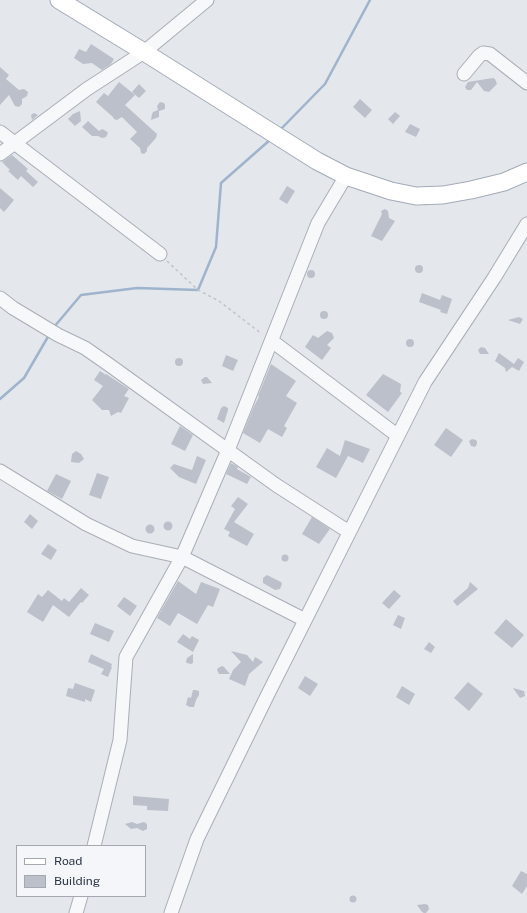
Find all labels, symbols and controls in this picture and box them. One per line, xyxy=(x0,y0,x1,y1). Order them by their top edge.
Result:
legend xyxy=(16,845,146,897)
text: Road xyxy=(54,854,82,868)
text: Building xyxy=(54,874,100,888)

